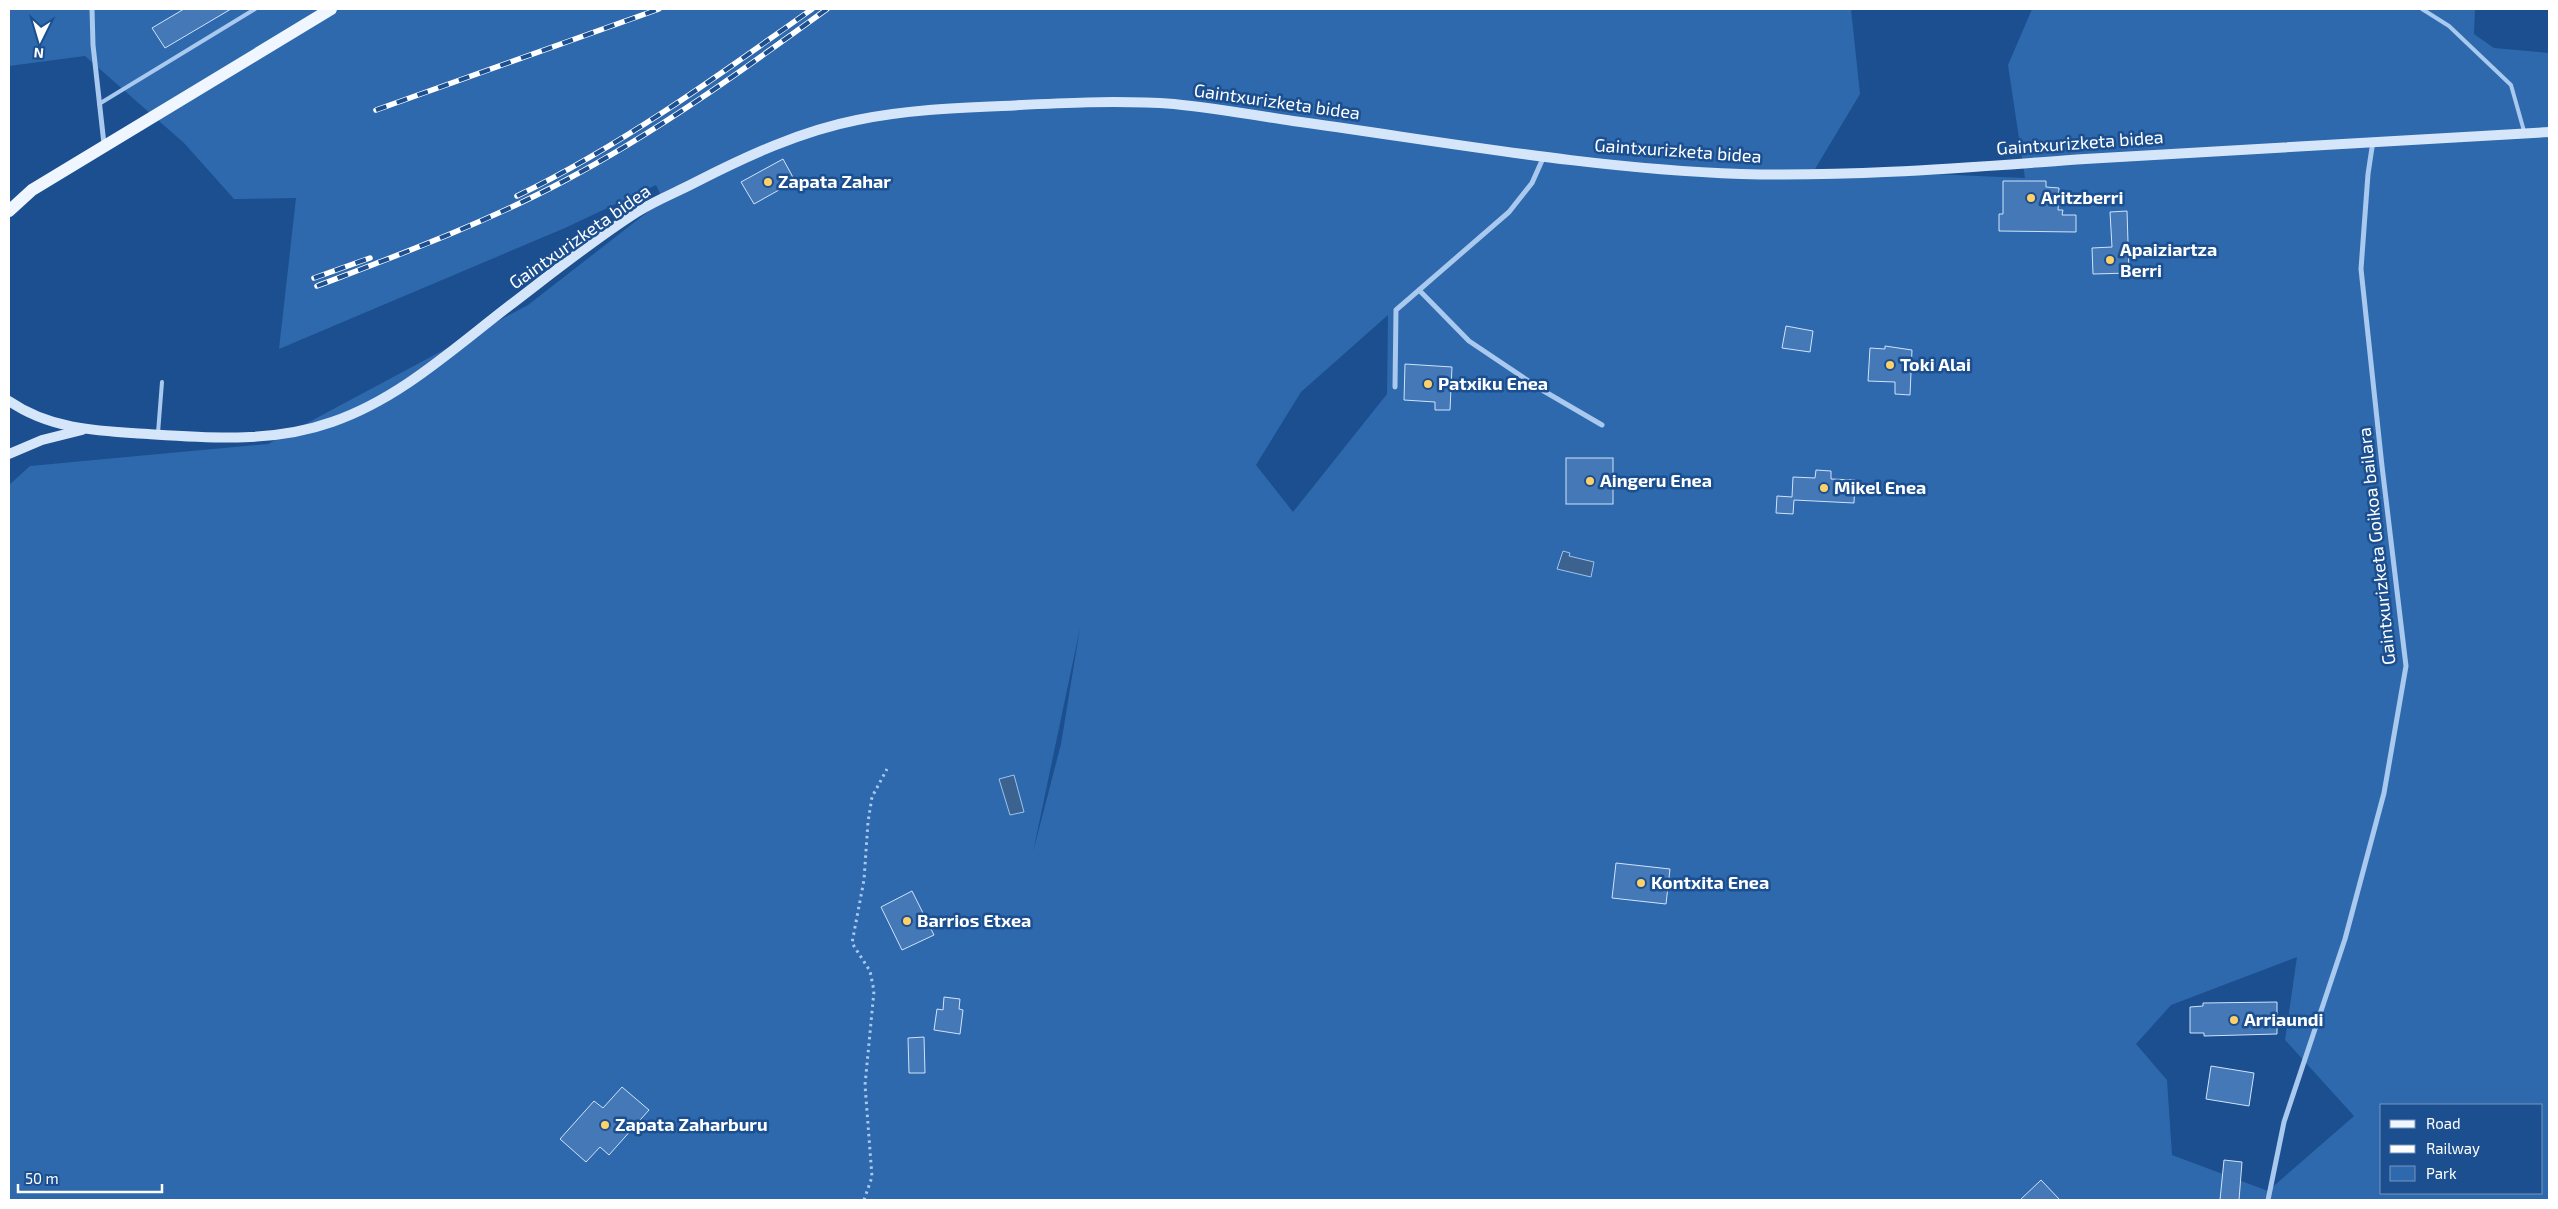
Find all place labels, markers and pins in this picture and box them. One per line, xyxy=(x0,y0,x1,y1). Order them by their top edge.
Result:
place label: Zapata Zahar xyxy=(778,170,891,192)
marker: Zapata Zahar xyxy=(762,176,774,188)
place label: Aritzberri xyxy=(2041,186,2123,208)
marker: Aritzberri xyxy=(2025,192,2037,204)
place label: Apaiziartza Berri xyxy=(2120,238,2217,281)
marker: Apaiziartza Berri xyxy=(2104,254,2116,266)
place label: Toki Alai xyxy=(1900,353,1971,375)
marker: Toki Alai xyxy=(1884,359,1896,371)
place label: Patxiku Enea xyxy=(1438,372,1548,394)
marker: Patxiku Enea xyxy=(1422,378,1434,390)
place label: Aingeru Enea xyxy=(1600,469,1712,491)
marker: Aingeru Enea xyxy=(1584,475,1596,487)
place label: Mikel Enea xyxy=(1834,476,1926,498)
marker: Mikel Enea xyxy=(1818,482,1830,494)
place label: Kontxita Enea xyxy=(1651,871,1769,893)
marker: Kontxita Enea xyxy=(1635,877,1647,889)
place label: Barrios Etxea xyxy=(917,909,1031,931)
marker: Barrios Etxea xyxy=(901,915,913,927)
place label: Arriaundi xyxy=(2244,1008,2324,1030)
marker: Arriaundi xyxy=(2228,1014,2240,1026)
place label: Zapata Zaharburu xyxy=(615,1113,768,1135)
marker: Zapata Zaharburu xyxy=(599,1119,611,1131)

